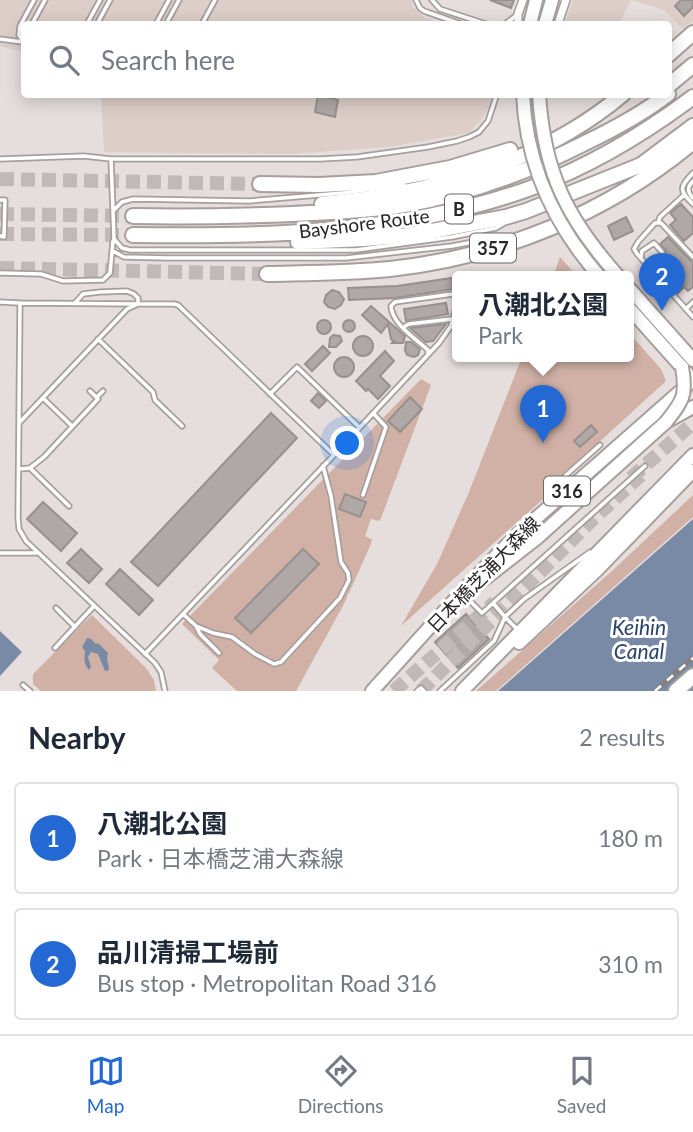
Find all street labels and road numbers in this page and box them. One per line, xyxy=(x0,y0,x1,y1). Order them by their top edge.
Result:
road number: B xyxy=(445,194,473,224)
street label: Bayshore Route xyxy=(297,204,431,242)
road number: 357 xyxy=(470,234,516,262)
road number: 316 xyxy=(544,476,590,505)
street label: 日本橋芝浦大森線 xyxy=(422,511,544,637)

